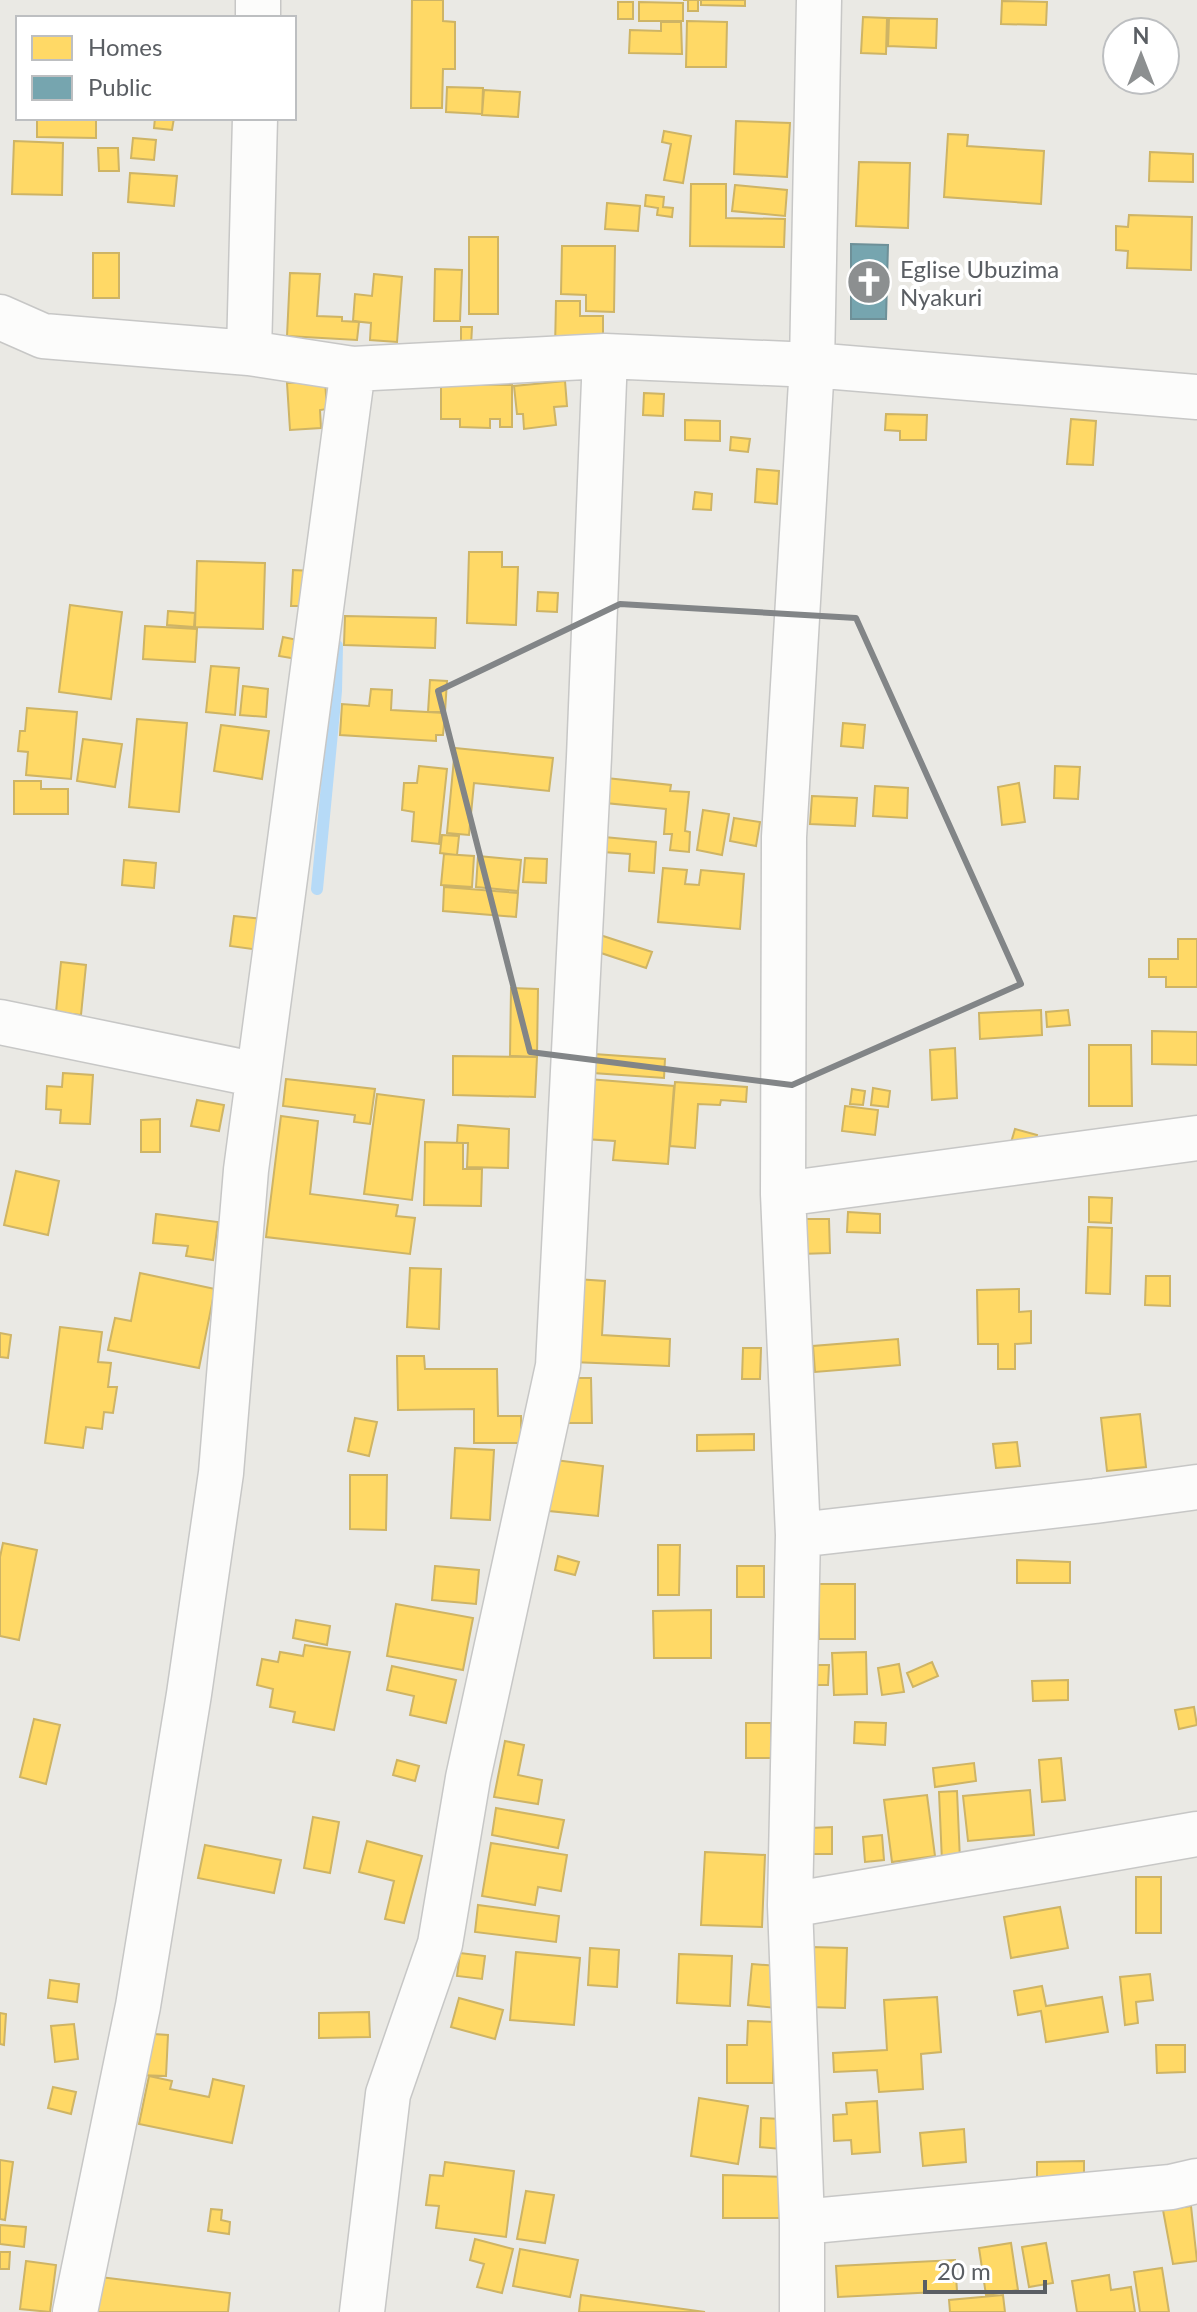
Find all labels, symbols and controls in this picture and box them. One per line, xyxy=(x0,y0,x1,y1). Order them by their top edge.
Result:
legend xyxy=(16,16,296,120)
north arrow xyxy=(1101,16,1181,96)
text: N xyxy=(1133,22,1149,49)
text: Homes xyxy=(88,32,162,61)
text: Public xyxy=(88,72,152,101)
place label: Eglise Ubuzima Nyakuri xyxy=(900,254,1059,311)
church icon: Eglise Ubuzima Nyakuri xyxy=(845,258,893,306)
scale bar xyxy=(925,2244,1045,2294)
text: 20 m xyxy=(937,2256,991,2285)

